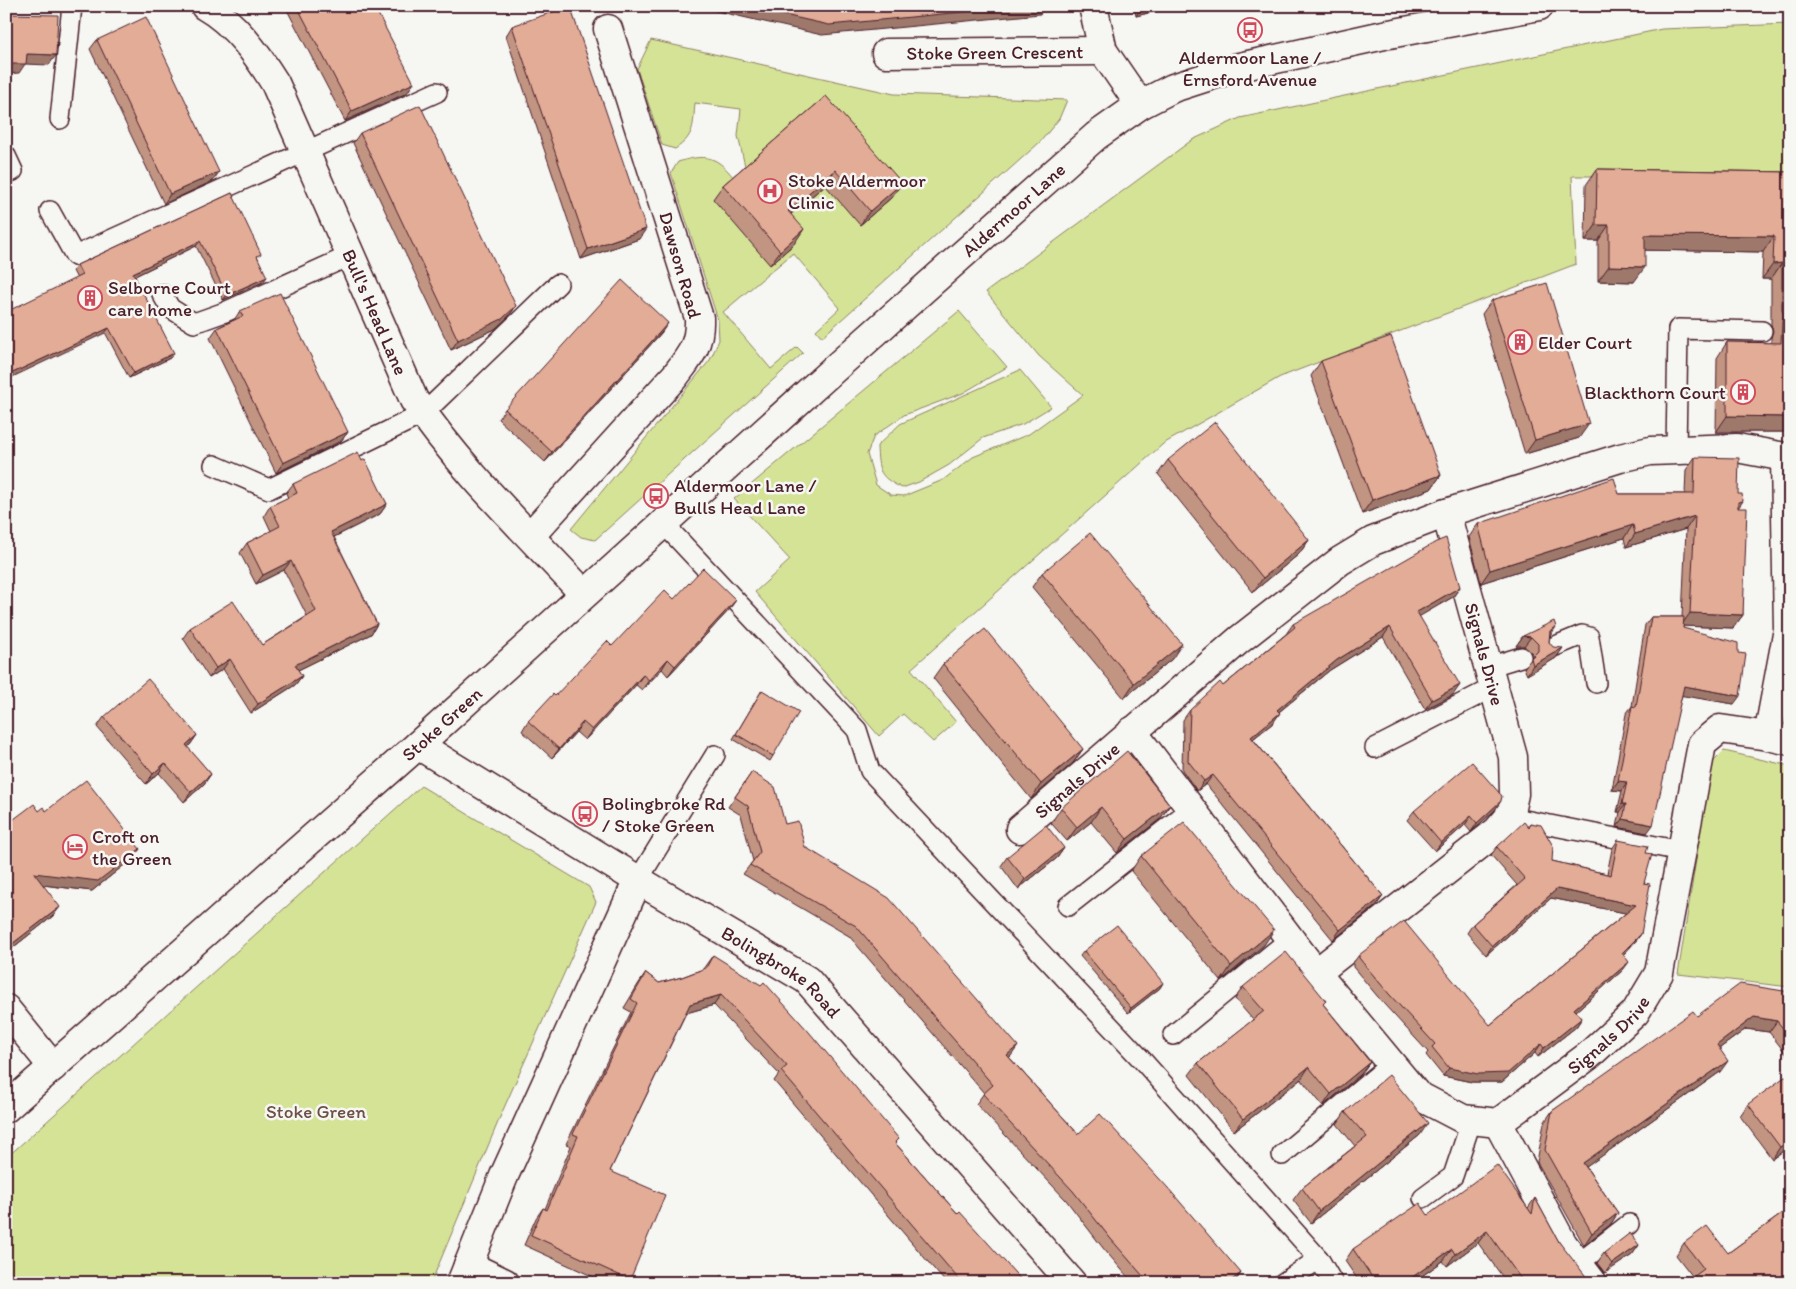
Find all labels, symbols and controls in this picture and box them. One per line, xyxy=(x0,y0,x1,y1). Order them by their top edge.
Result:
bus stop icon: Aldermoor Lane / Ernsford Avenue xyxy=(1237,17,1263,43)
street label: Stoke Green Crescent xyxy=(906,40,1084,65)
place label: Aldermoor Lane / Ernsford Avenue xyxy=(1179,46,1321,91)
street label: Aldermoor Lane xyxy=(957,158,1070,262)
place label: Stoke Aldermoor Clinic xyxy=(788,169,926,214)
hospital icon: Stoke Aldermoor Clinic xyxy=(757,178,783,204)
street label: Dawson Road xyxy=(654,209,707,322)
street label: Bull's Head Lane xyxy=(337,246,413,379)
place label: Selborne Court care home xyxy=(108,276,231,321)
building icon: Selborne Court care home xyxy=(77,285,103,311)
building icon: Elder Court xyxy=(1507,329,1533,355)
place label: Elder Court xyxy=(1538,331,1632,354)
building icon: Blackthorn Court xyxy=(1730,379,1756,405)
place label: Blackthorn Court xyxy=(1584,381,1726,404)
place label: Aldermoor Lane / Bulls Head Lane xyxy=(674,474,817,519)
bus stop icon: Aldermoor Lane / Bulls Head Lane xyxy=(643,483,669,509)
street label: Signals Drive xyxy=(1460,600,1509,708)
street label: Stoke Green xyxy=(397,682,487,766)
street label: Signals Drive xyxy=(1030,737,1125,824)
place label: Bolingbroke Rd / Stoke Green xyxy=(602,792,726,837)
bus stop icon: Bolingbroke Rd / Stoke Green xyxy=(572,801,598,827)
place label: Croft on the Green xyxy=(92,825,172,870)
hotel icon: Croft on the Green xyxy=(62,834,88,860)
street label: Bolingbroke Road xyxy=(717,921,846,1023)
street label: Signals Drive xyxy=(1563,992,1655,1080)
park label: Stoke Green xyxy=(266,1100,366,1123)

